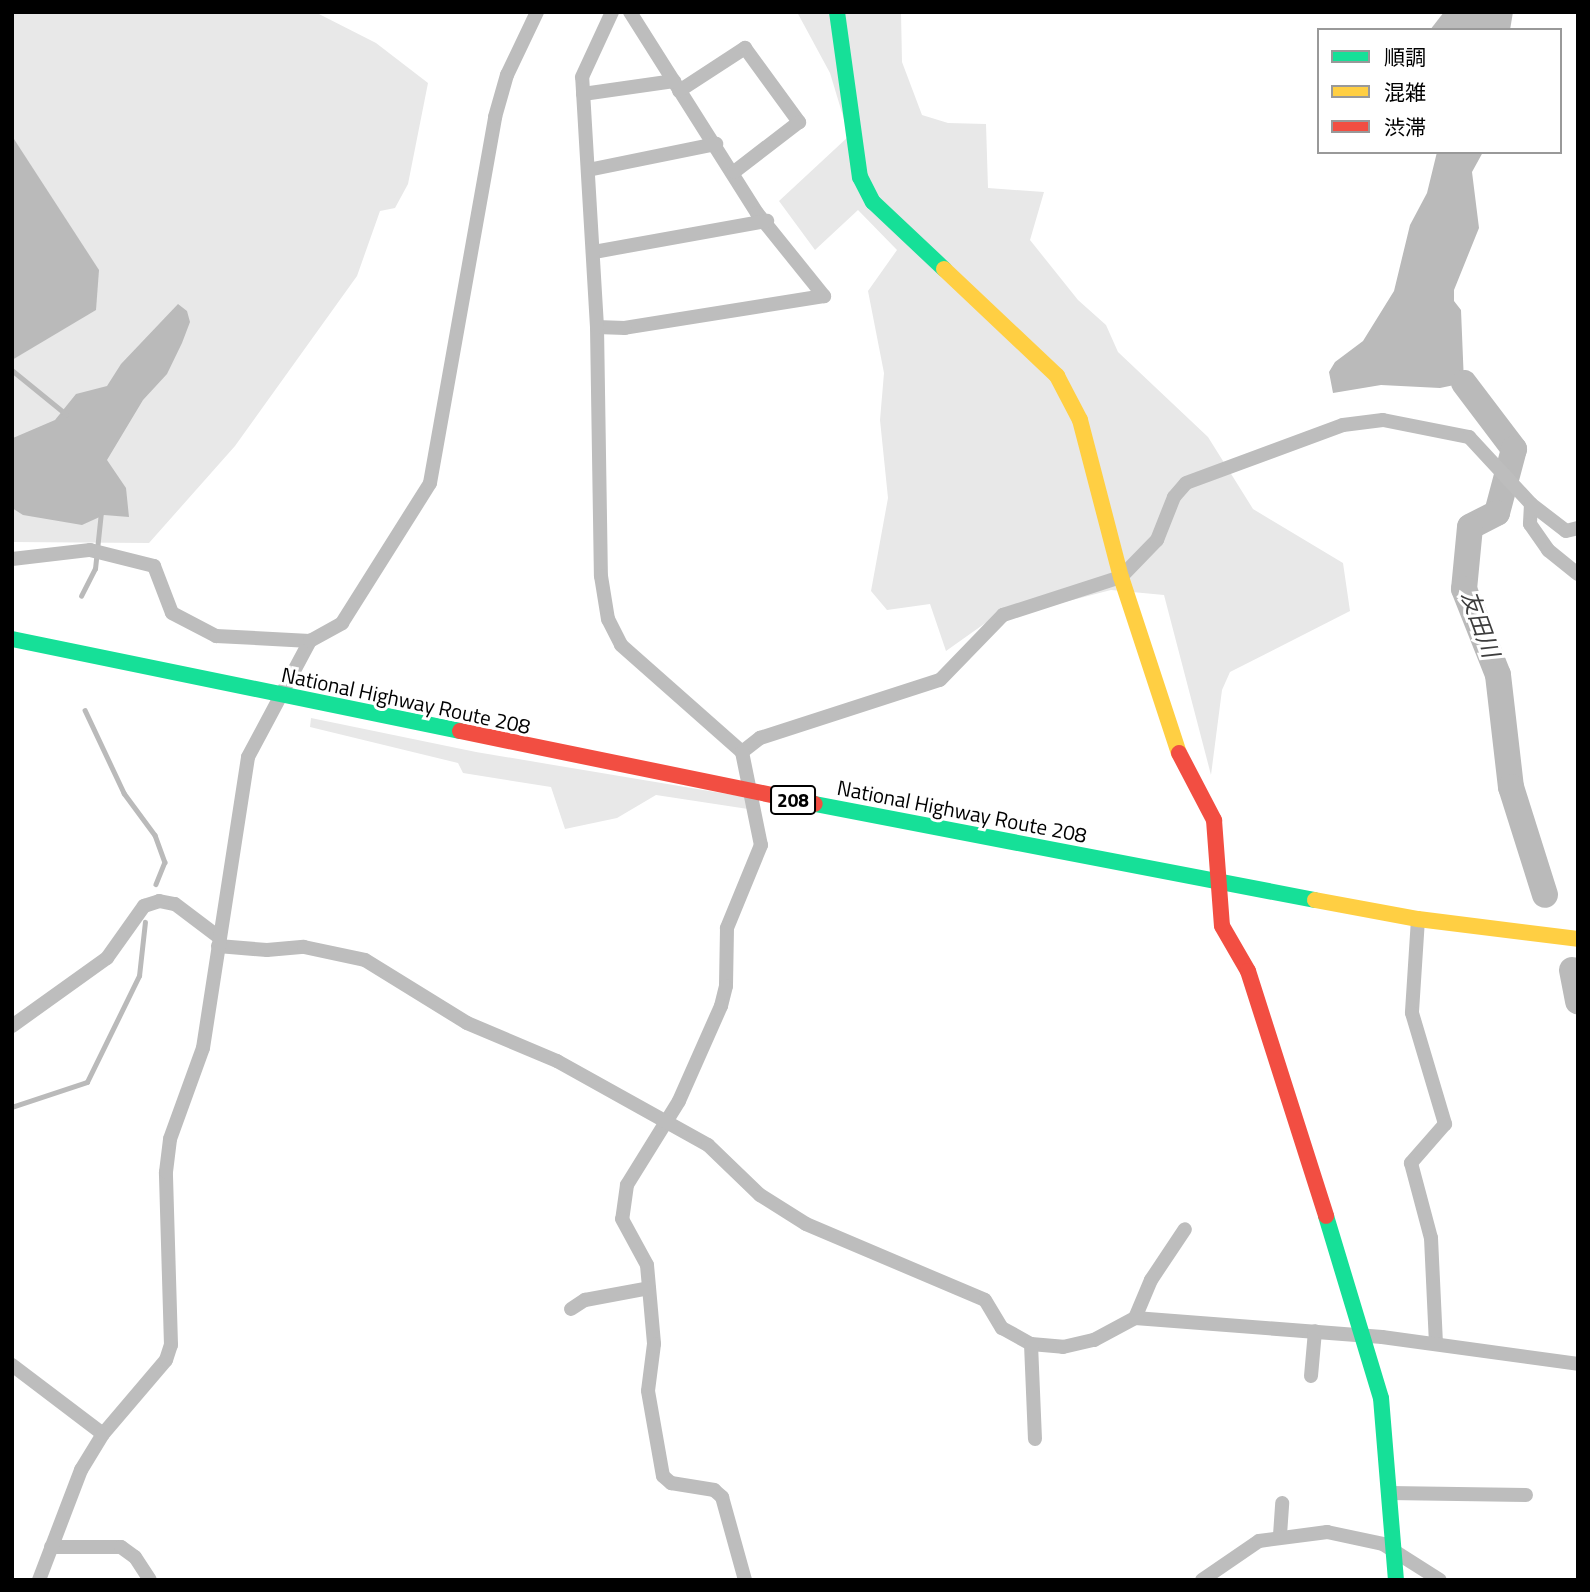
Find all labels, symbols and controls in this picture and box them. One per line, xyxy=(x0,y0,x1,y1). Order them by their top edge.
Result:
legend xyxy=(1317,28,1562,154)
text: 順調 xyxy=(1384,41,1426,73)
text: 混雑 xyxy=(1384,76,1426,108)
text: 渋滞 xyxy=(1384,111,1426,143)
water label: 友田川 xyxy=(1455,587,1505,661)
street label: National Highway Route 208 xyxy=(279,661,533,739)
street label: National Highway Route 208 xyxy=(835,774,1089,848)
road number: 208 xyxy=(768,785,818,816)

